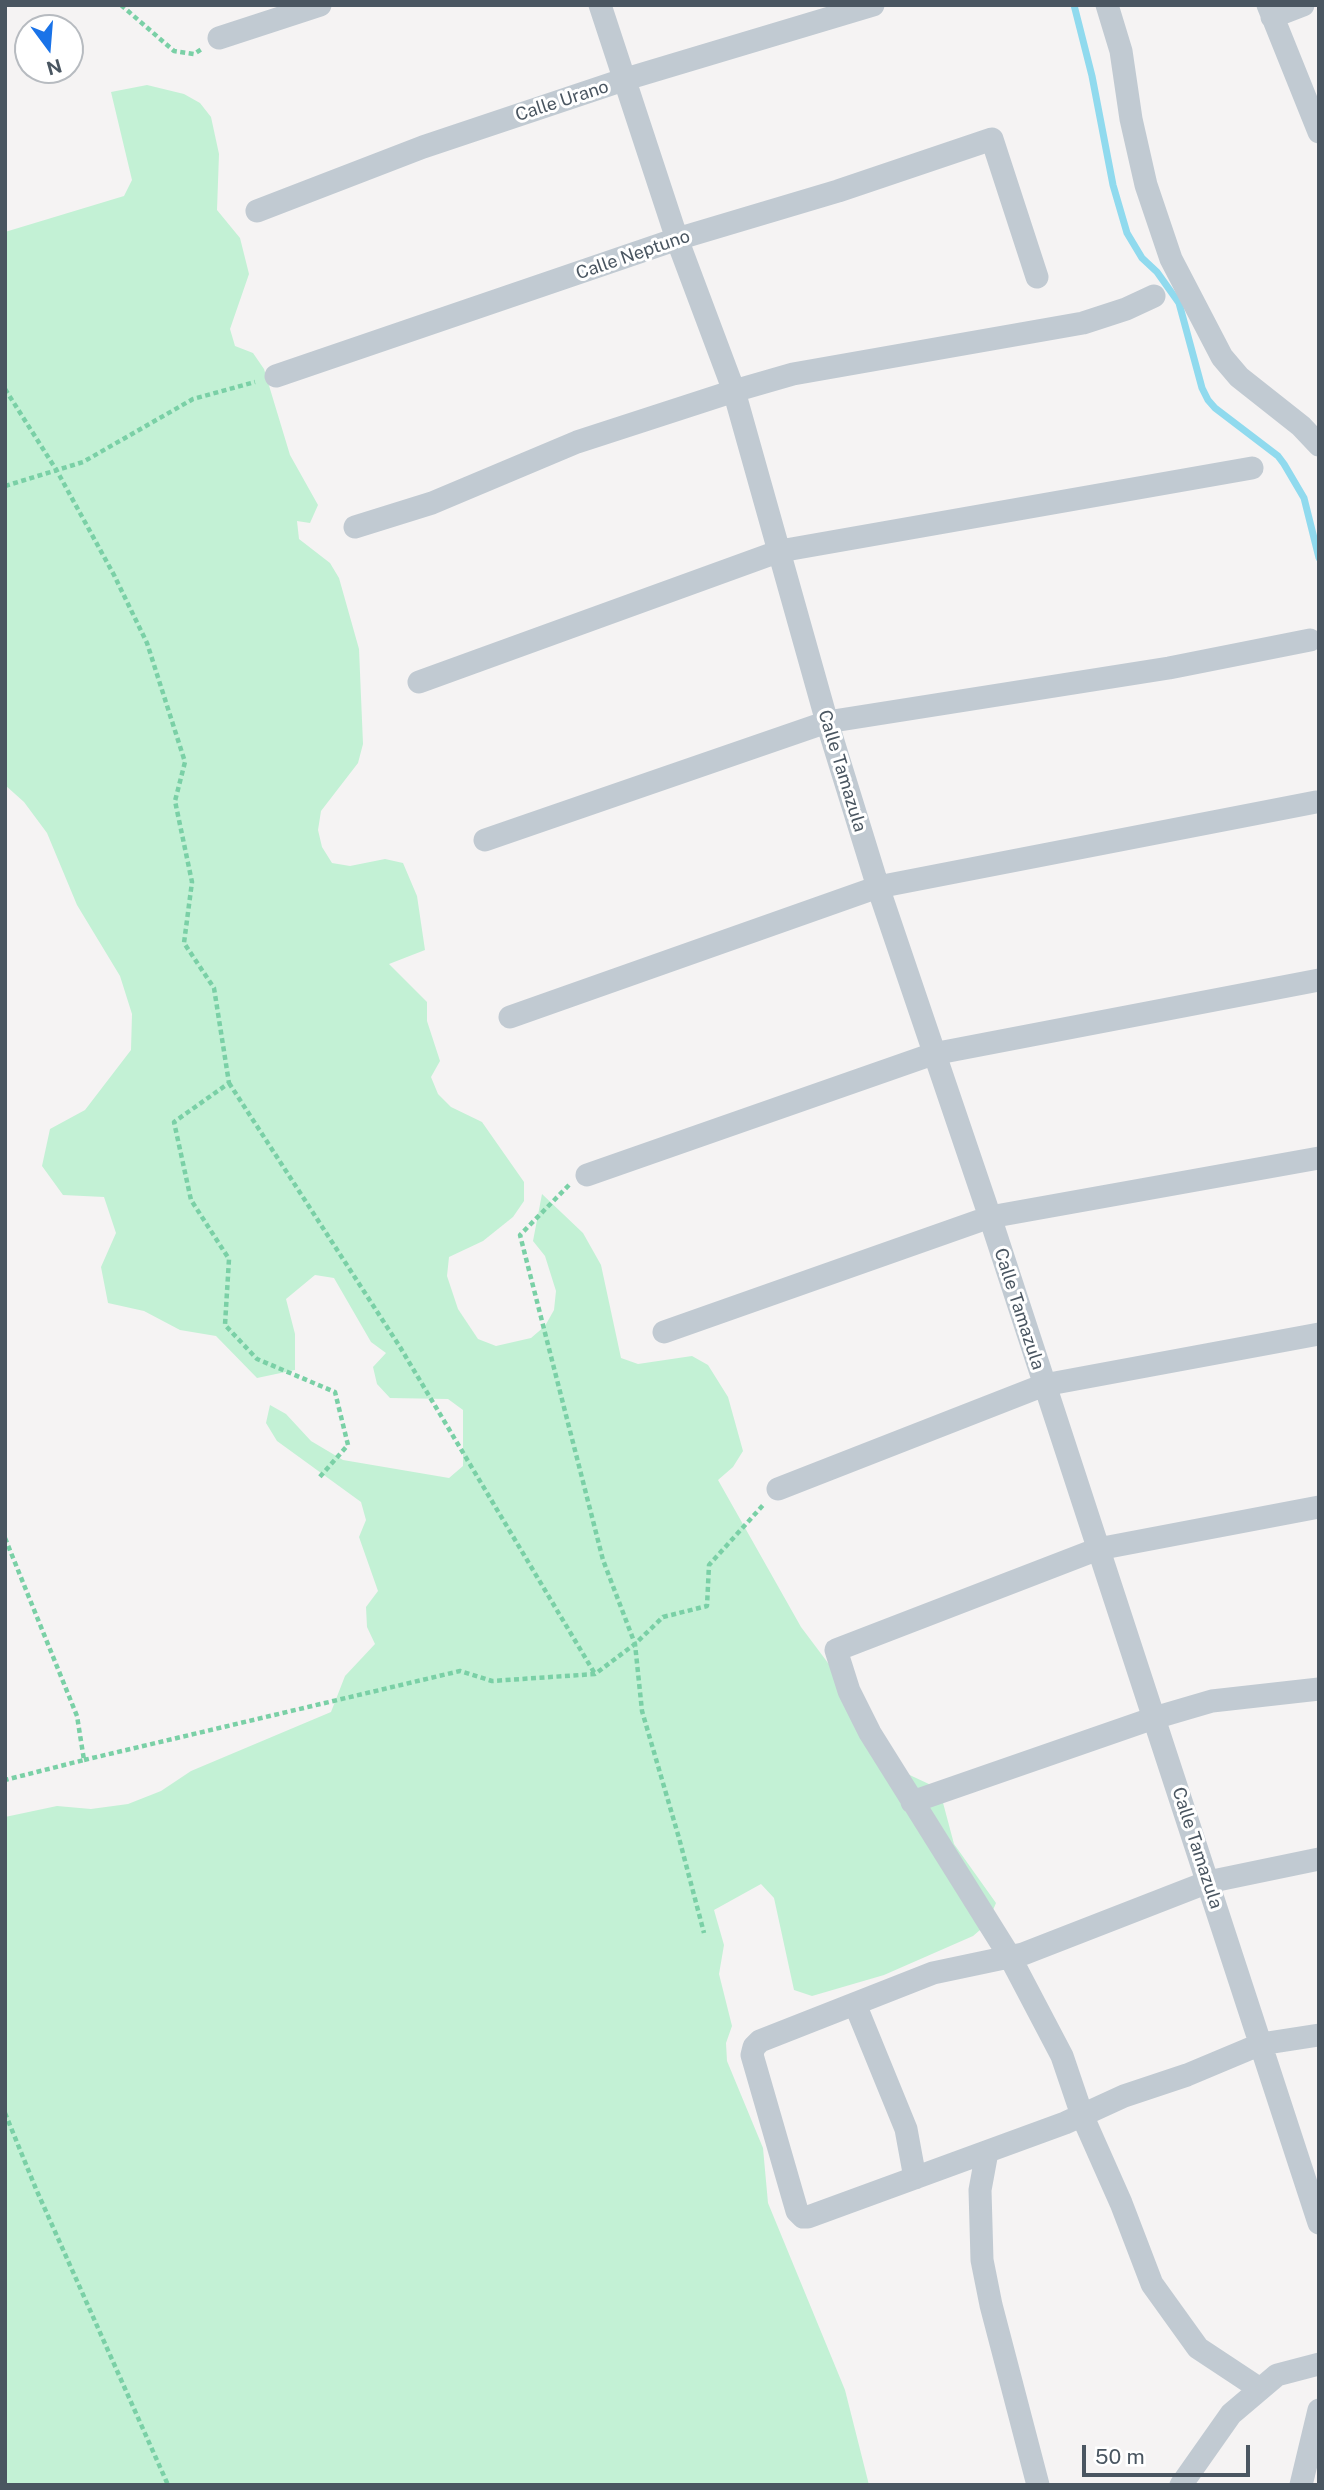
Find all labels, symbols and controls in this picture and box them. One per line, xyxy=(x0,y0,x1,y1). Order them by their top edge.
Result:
north arrow xyxy=(14,14,84,84)
text: N xyxy=(44,55,64,80)
street label: Calle Urano xyxy=(513,76,611,126)
street label: Calle Neptuno xyxy=(573,225,693,285)
street label: Calle Tamazula xyxy=(813,707,871,835)
street label: Calle Tamazula xyxy=(989,1246,1049,1372)
street label: Calle Tamazula xyxy=(1167,1785,1227,1911)
scale bar xyxy=(1086,2430,1254,2474)
text: 50 m xyxy=(1095,2444,1145,2469)

